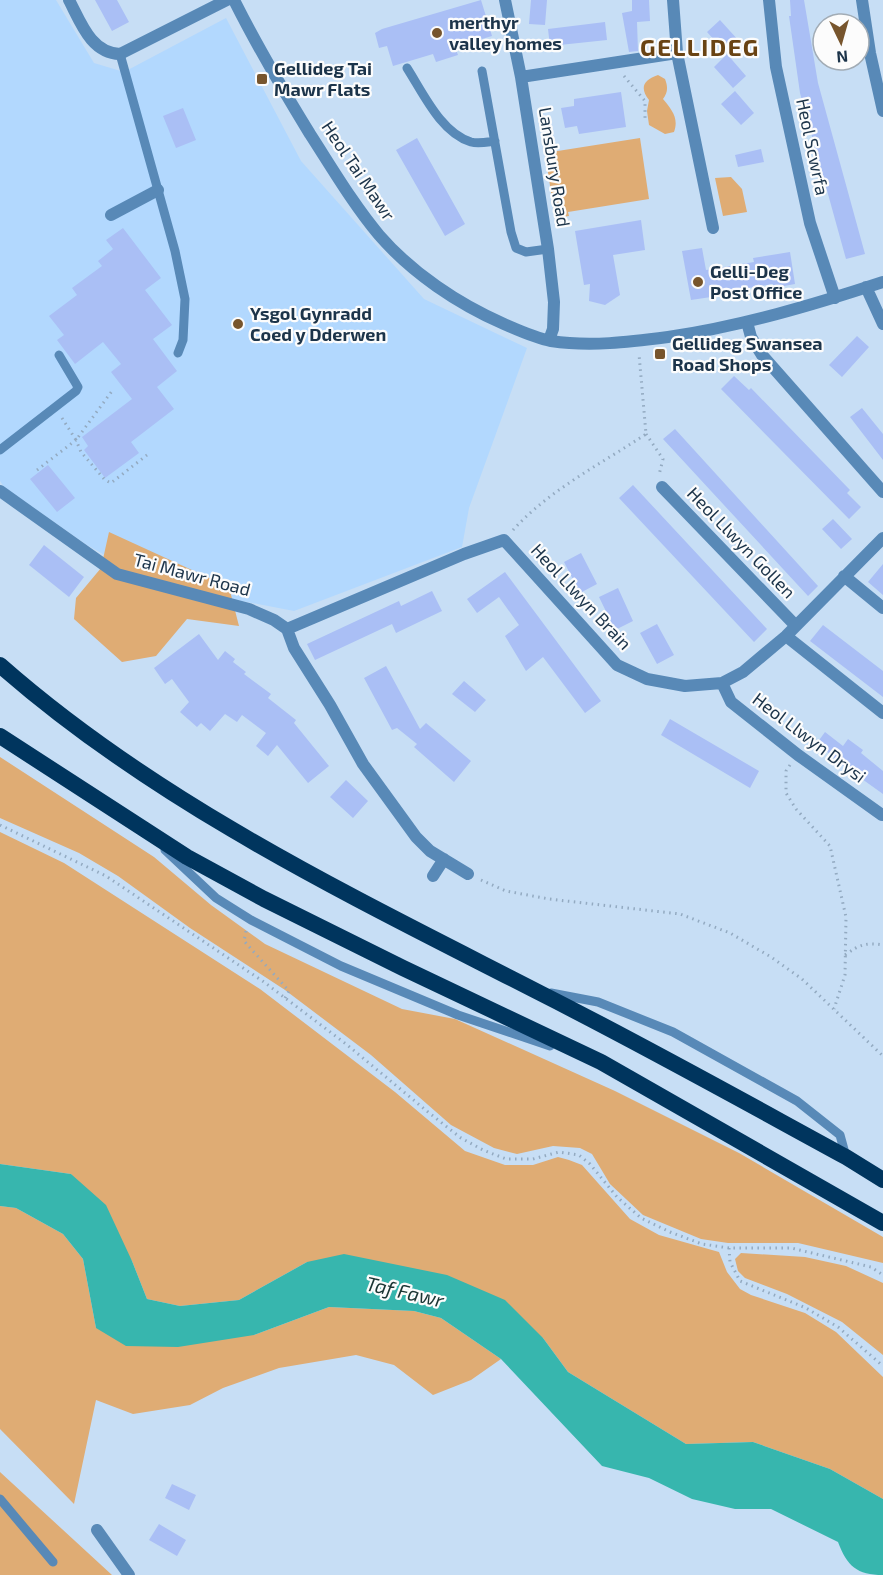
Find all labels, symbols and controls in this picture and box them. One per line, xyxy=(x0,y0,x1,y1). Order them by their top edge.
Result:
place label: merthyr valley homes xyxy=(449,11,562,54)
north arrow xyxy=(811,12,871,72)
marker: merthyr valley homes xyxy=(430,26,444,40)
district label: GELLIDEG xyxy=(640,32,760,61)
text: N xyxy=(836,47,849,67)
place label: Gellideg Tai Mawr Flats xyxy=(274,57,372,100)
marker: Gellideg Tai Mawr Flats xyxy=(255,72,269,86)
street label: Heol Scwrfa xyxy=(792,96,834,197)
street label: Lansbury Road xyxy=(535,105,575,228)
street label: Heol Tai Mawr xyxy=(317,117,400,224)
place label: Gelli-Deg Post Office xyxy=(710,260,802,303)
marker: Gelli-Deg Post Office xyxy=(691,275,705,289)
place label: Ysgol Gynradd Coed y Dderwen xyxy=(250,302,386,345)
marker: Ysgol Gynradd Coed y Dderwen xyxy=(231,317,245,331)
place label: Gellideg Swansea Road Shops xyxy=(672,332,823,375)
marker: Gellideg Swansea Road Shops xyxy=(653,347,667,361)
street label: Heol Llwyn Gollen xyxy=(683,482,800,603)
street label: Heol Llwyn Brain xyxy=(527,539,637,654)
street label: Tai Mawr Road xyxy=(131,548,253,600)
street label: Heol Llwyn Drysi xyxy=(749,687,871,787)
water label: Taf Fawr xyxy=(364,1270,448,1312)

